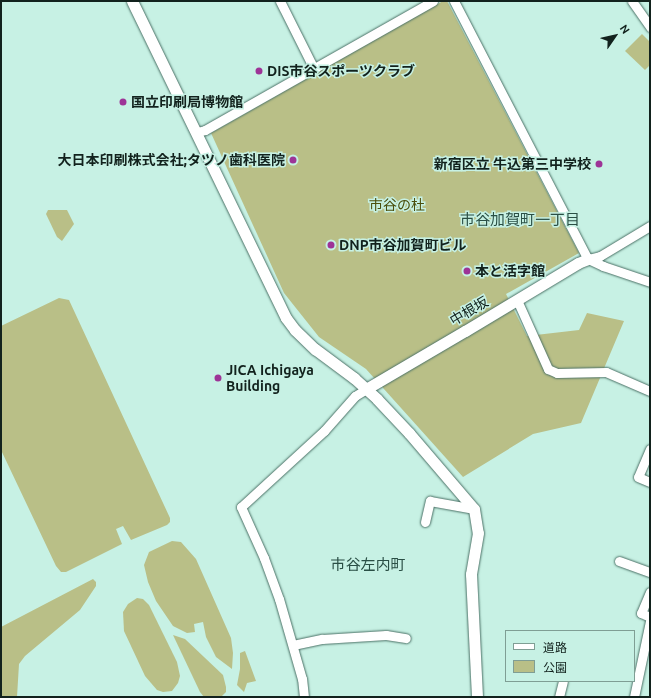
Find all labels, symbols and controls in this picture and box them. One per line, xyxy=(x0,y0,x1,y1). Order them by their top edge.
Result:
north arrow xyxy=(595,16,635,56)
text: N xyxy=(618,23,632,36)
place label: DIS市谷スポーツクラブ xyxy=(267,63,415,79)
marker: DIS市谷スポーツクラブ xyxy=(254,66,264,76)
place label: 国立印刷局博物館 xyxy=(131,94,243,110)
marker: 国立印刷局博物館 xyxy=(118,97,128,107)
place label: 大日本印刷株式会社;タツノ歯科医院 xyxy=(58,152,285,168)
marker: 大日本印刷株式会社;タツノ歯科医院 xyxy=(288,155,298,165)
place label: 新宿区立 牛込第三中学校 xyxy=(434,156,591,172)
marker: 新宿区立 牛込第三中学校 xyxy=(594,159,604,169)
park label: 市谷の杜 xyxy=(369,197,425,213)
district label: 市谷加賀町一丁目 xyxy=(460,211,580,229)
place label: DNP市谷加賀町ビル xyxy=(339,237,467,253)
marker: DNP市谷加賀町ビル xyxy=(326,240,336,250)
place label: 本と活字館 xyxy=(475,263,545,279)
marker: 本と活字館 xyxy=(462,266,472,276)
street label: 中根坂 xyxy=(447,293,491,329)
place label: JICA Ichigaya Building xyxy=(226,362,314,394)
marker: JICA Ichigaya Building xyxy=(213,373,223,383)
district label: 市谷左内町 xyxy=(331,556,405,574)
legend xyxy=(505,630,635,682)
text: 道路 xyxy=(543,641,567,654)
text: 公園 xyxy=(543,661,567,674)

